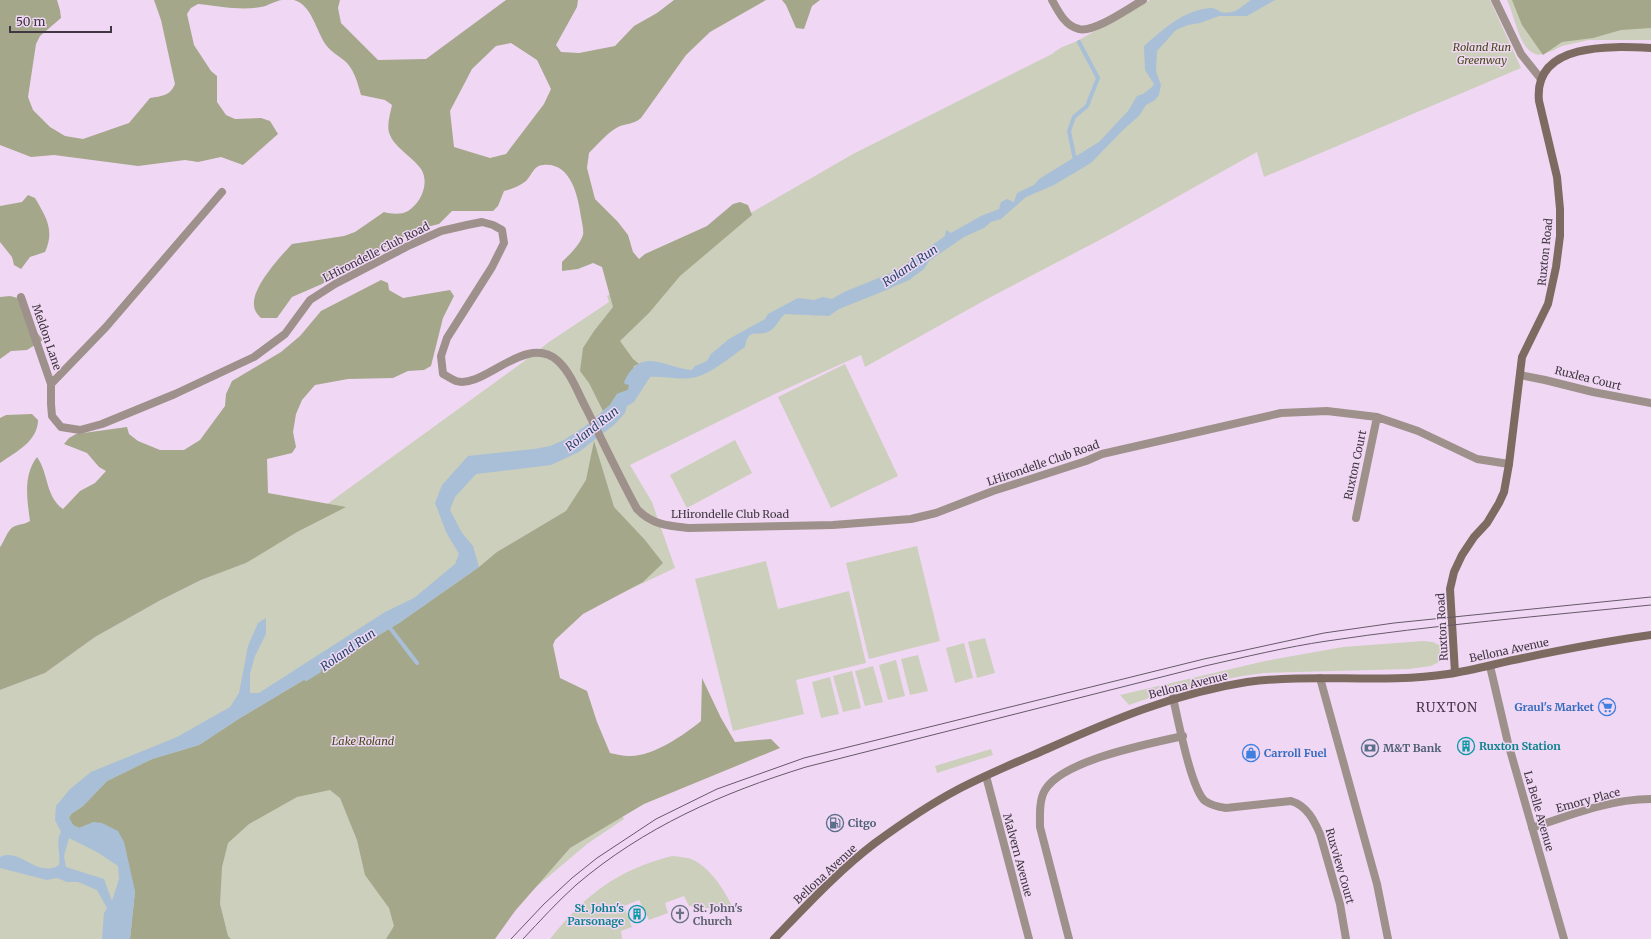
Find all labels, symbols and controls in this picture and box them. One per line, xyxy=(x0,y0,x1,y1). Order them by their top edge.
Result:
scale bar xyxy=(10,8,111,34)
text: 50 m xyxy=(16,14,45,29)
park label: Roland Run Greenway xyxy=(1453,40,1511,67)
street label: Ruxton Road xyxy=(1534,217,1556,287)
street label: LHirondelle Club Road xyxy=(320,219,432,285)
water label: Roland Run xyxy=(879,242,940,290)
street label: Meldon Lane xyxy=(29,302,65,372)
street label: Ruxlea Court xyxy=(1553,363,1623,393)
water label: Roland Run xyxy=(562,403,621,454)
street label: Ruxton Court xyxy=(1341,428,1369,501)
street label: LHirondelle Club Road xyxy=(985,437,1101,489)
street label: LHirondelle Club Road xyxy=(671,507,789,521)
street label: Ruxton Road xyxy=(1433,592,1451,661)
water label: Roland Run xyxy=(317,625,378,674)
street label: Bellona Avenue xyxy=(1468,635,1550,665)
street label: Bellona Avenue xyxy=(1147,668,1229,702)
supermarket icon: Graul's Market xyxy=(1597,697,1617,717)
district label: RUXTON xyxy=(1416,699,1478,716)
place label: Graul's Market xyxy=(1515,700,1595,714)
park label: Lake Roland xyxy=(332,734,395,748)
building icon: Ruxton Station xyxy=(1456,736,1476,756)
bank icon: M&T Bank xyxy=(1360,738,1380,758)
place label: Ruxton Station xyxy=(1479,739,1561,753)
place label: M&T Bank xyxy=(1383,741,1442,755)
shop icon: Carroll Fuel xyxy=(1241,743,1261,763)
place label: Carroll Fuel xyxy=(1264,746,1327,760)
street label: La Belle Avenue xyxy=(1521,769,1557,853)
street label: Emory Place xyxy=(1554,785,1622,815)
street label: Malvern Avenue xyxy=(1000,812,1036,898)
fuel station icon: Citgo xyxy=(825,813,845,833)
place label: Citgo xyxy=(848,816,877,830)
street label: Ruxview Court xyxy=(1322,826,1358,906)
street label: Bellona Avenue xyxy=(791,841,860,907)
place label: St. John's Parsonage xyxy=(567,901,624,928)
place label: St. John's Church xyxy=(693,901,743,928)
building icon: St. John's Parsonage xyxy=(627,904,647,924)
church icon: St. John's Church xyxy=(670,904,690,924)

